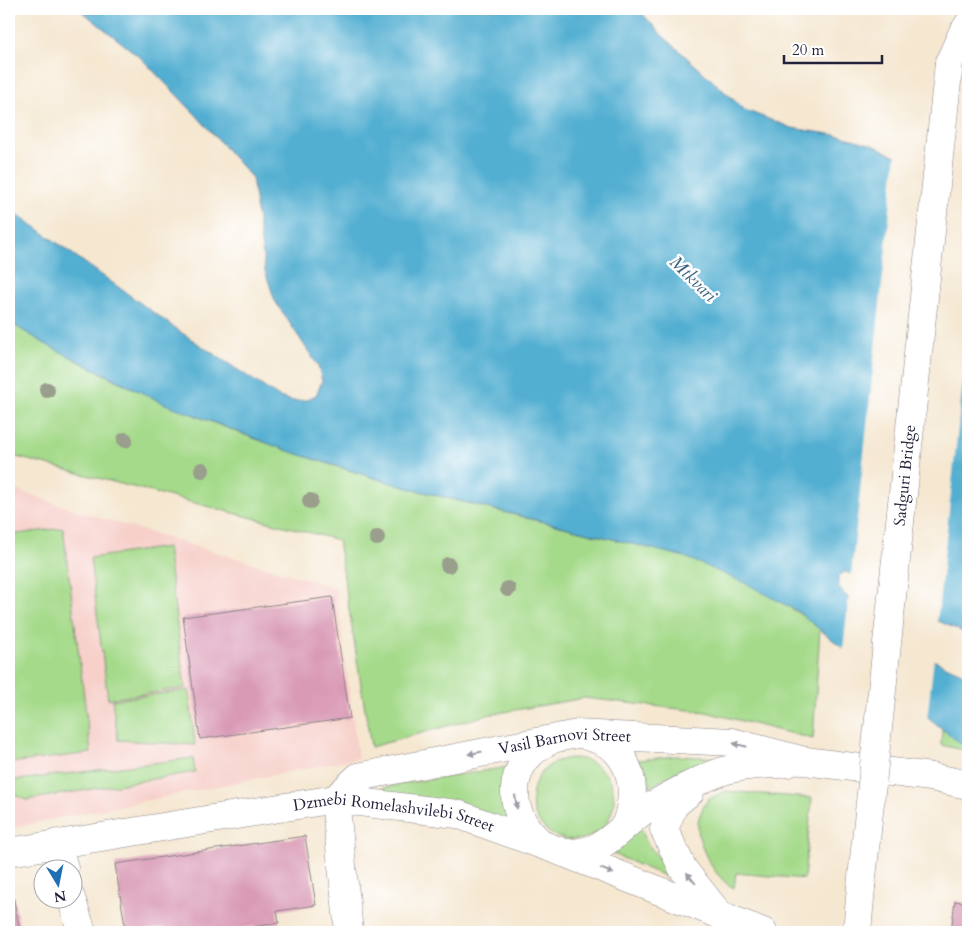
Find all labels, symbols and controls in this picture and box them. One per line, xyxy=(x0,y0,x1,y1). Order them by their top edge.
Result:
scale bar xyxy=(784,32,882,64)
text: 20 m xyxy=(792,40,824,60)
water label: Mtkvari xyxy=(664,250,723,308)
street label: Sadguri Bridge xyxy=(889,424,921,527)
street label: Vasil Barnovi Street xyxy=(497,723,631,760)
one-way arrow xyxy=(733,740,748,748)
one-way arrow xyxy=(466,750,482,758)
street label: Dzmebi Romelashvilebi Street xyxy=(292,788,497,838)
one-way arrow xyxy=(512,794,520,810)
north arrow xyxy=(32,858,82,908)
one-way arrow xyxy=(600,867,614,875)
one-way arrow xyxy=(685,872,696,885)
text: N xyxy=(53,886,68,907)

